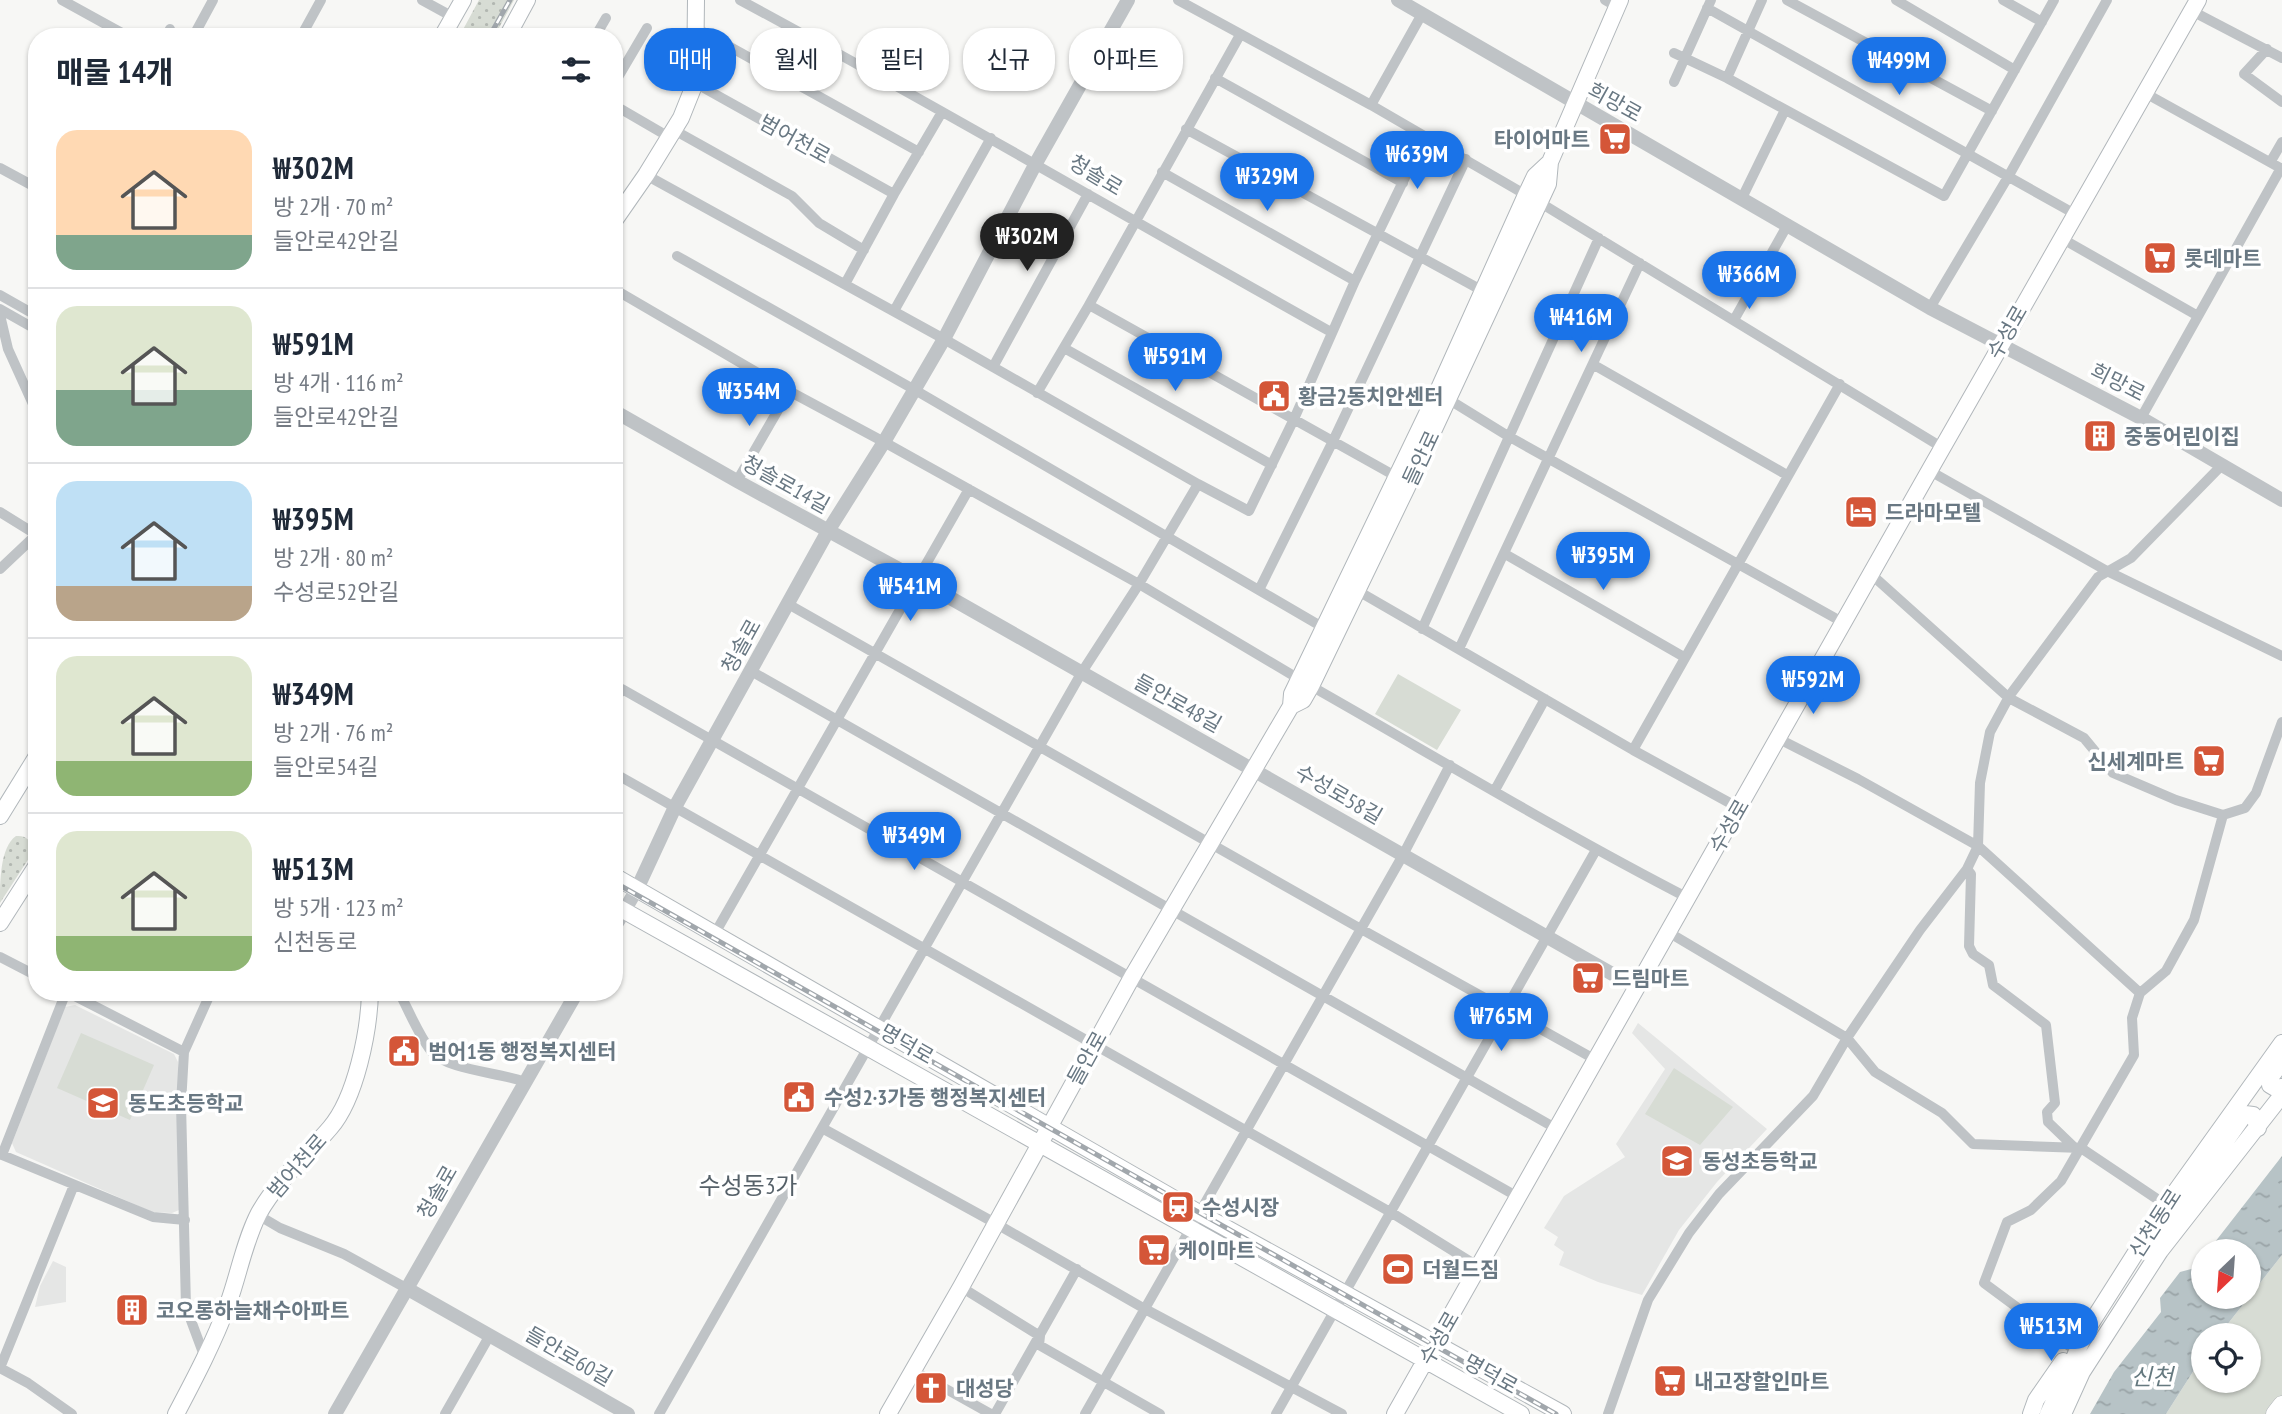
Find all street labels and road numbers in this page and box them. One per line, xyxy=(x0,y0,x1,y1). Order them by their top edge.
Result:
street label: 희망로 xyxy=(1583,76,1647,128)
street label: 범어천로 xyxy=(755,108,835,170)
street label: 청솔로 xyxy=(1064,149,1128,201)
street label: 수성로 xyxy=(1981,300,2033,364)
street label: 희망로 xyxy=(2086,357,2150,407)
street label: 들안로 xyxy=(1397,426,1445,490)
street label: 청솔로14길 xyxy=(737,449,835,519)
street label: 청솔로 xyxy=(715,614,767,678)
street label: 들안로48길 xyxy=(1129,668,1227,738)
street label: 수성로58길 xyxy=(1291,758,1387,830)
street label: 수성로 xyxy=(1703,794,1755,858)
street label: 명덕로 xyxy=(875,1018,939,1070)
street label: 들안로 xyxy=(1061,1026,1113,1090)
street label: 범어천로 xyxy=(261,1128,333,1204)
street label: 청솔로 xyxy=(411,1160,463,1224)
street label: 신천동로 xyxy=(2123,1183,2187,1263)
street label: 수성로 xyxy=(1413,1306,1465,1370)
street label: 들안로60길 xyxy=(521,1320,617,1392)
street label: 명덕로 xyxy=(1459,1348,1523,1400)

